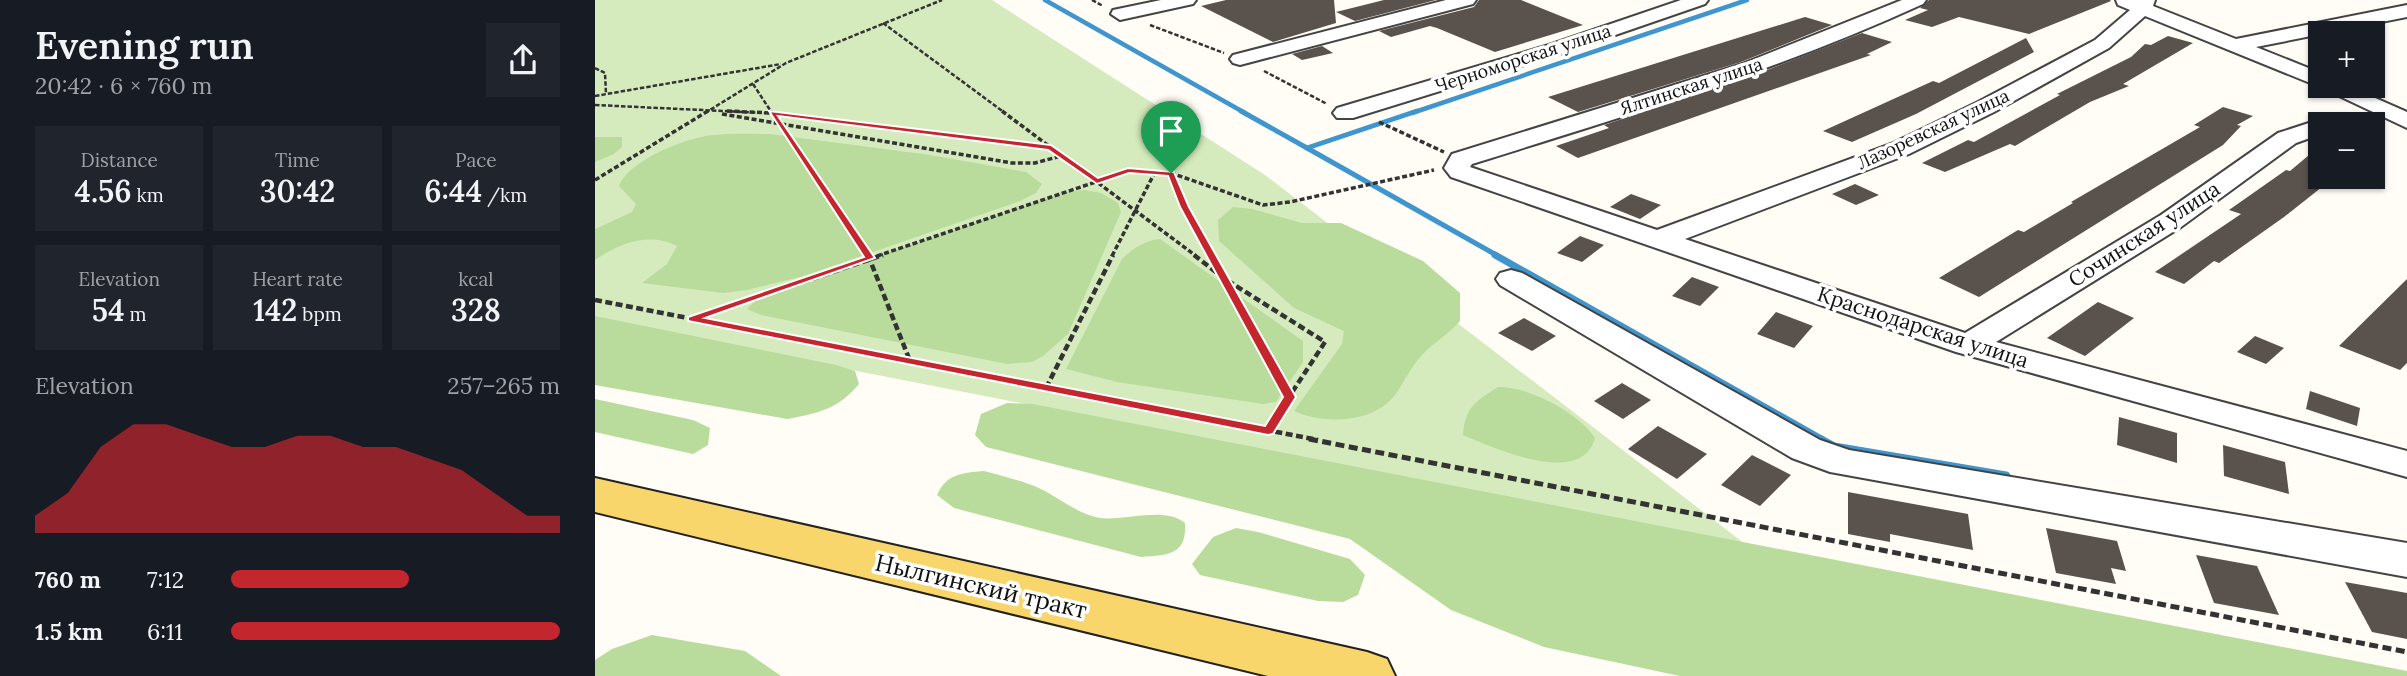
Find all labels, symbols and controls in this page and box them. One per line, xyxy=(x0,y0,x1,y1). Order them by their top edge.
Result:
street label: Черноморская улица xyxy=(1432,19,1614,97)
text: Evening run xyxy=(35,21,254,69)
map controls xyxy=(2308,21,2385,189)
button: + xyxy=(2308,21,2385,98)
button: share xyxy=(486,23,560,97)
street label: Ялтинская улица xyxy=(1617,52,1765,120)
text: 20:42 · 6 × 760 m xyxy=(35,71,212,100)
street label: Лазоревская улица xyxy=(1853,84,2013,174)
pin xyxy=(1141,101,1201,173)
icon: arrive xyxy=(1152,112,1190,150)
button: − xyxy=(2308,112,2385,189)
text: Distance xyxy=(81,148,158,172)
text: Time xyxy=(275,148,320,172)
text: Pace xyxy=(455,148,497,172)
text: 4.56 xyxy=(75,172,132,210)
text: 30:42 xyxy=(260,172,335,210)
text: 6:44 xyxy=(424,172,482,210)
street label: Сочинская улица xyxy=(2063,175,2225,293)
text: km xyxy=(132,183,164,207)
text: /km xyxy=(482,183,527,207)
text: Elevation xyxy=(78,267,160,291)
text: Heart rate xyxy=(252,267,343,291)
text: kcal xyxy=(458,267,493,291)
street label: Краснодарская улица xyxy=(1814,280,2032,374)
text: 54 xyxy=(92,291,125,329)
text: 142 xyxy=(253,291,297,329)
text: 328 xyxy=(451,291,501,329)
text: m xyxy=(125,302,147,326)
text: bpm xyxy=(297,302,342,326)
text: Elevation xyxy=(35,371,134,400)
text: 257–265 m xyxy=(447,371,560,400)
street label: Нылгинский тракт xyxy=(872,547,1090,625)
text: 760 m xyxy=(35,565,101,594)
text: 7:12 xyxy=(147,565,184,594)
text: 1.5 km xyxy=(35,617,103,646)
text: 6:11 xyxy=(147,617,183,646)

